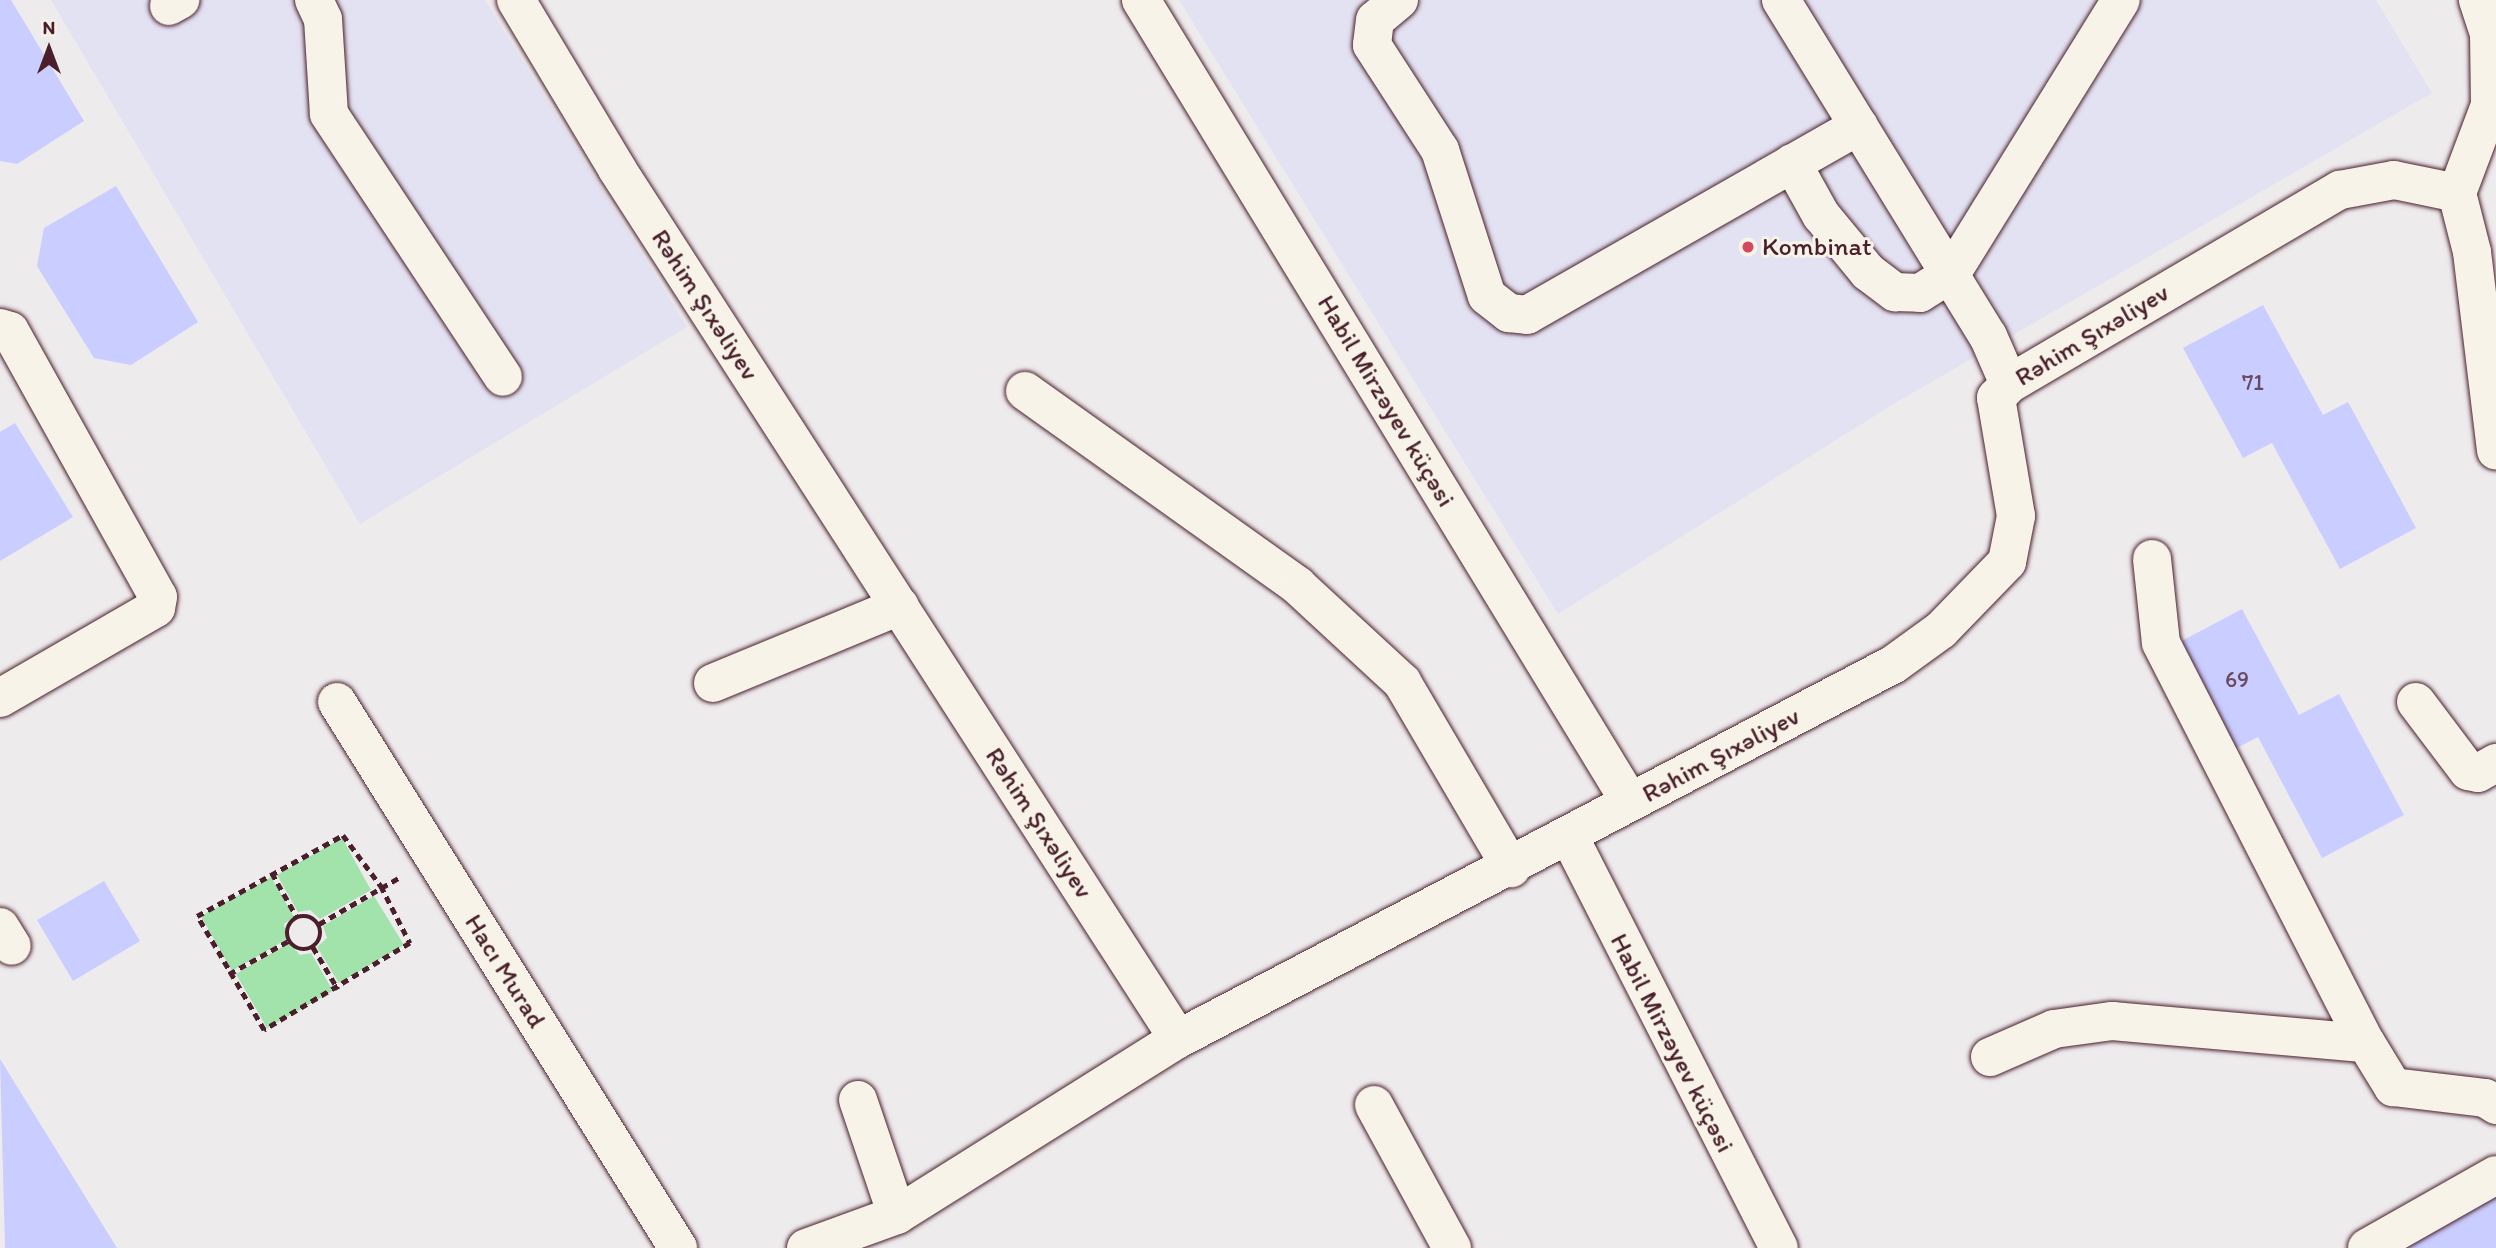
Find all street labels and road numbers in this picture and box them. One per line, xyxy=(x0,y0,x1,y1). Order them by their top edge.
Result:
street label: Rəhim Şıxəliyev xyxy=(645,224,765,386)
street label: Rəhim Şıxəliyev xyxy=(2009,277,2175,393)
street label: Habil Mirzəyev küçəsi xyxy=(1311,290,1461,512)
street label: Rəhim Şıxəliyev xyxy=(1637,700,1805,810)
street label: Rəhim Şıxəliyev xyxy=(979,742,1099,904)
street label: Hacı Murad xyxy=(458,908,552,1034)
street label: Habil Mirzəyev küçəsi xyxy=(1603,929,1741,1157)

